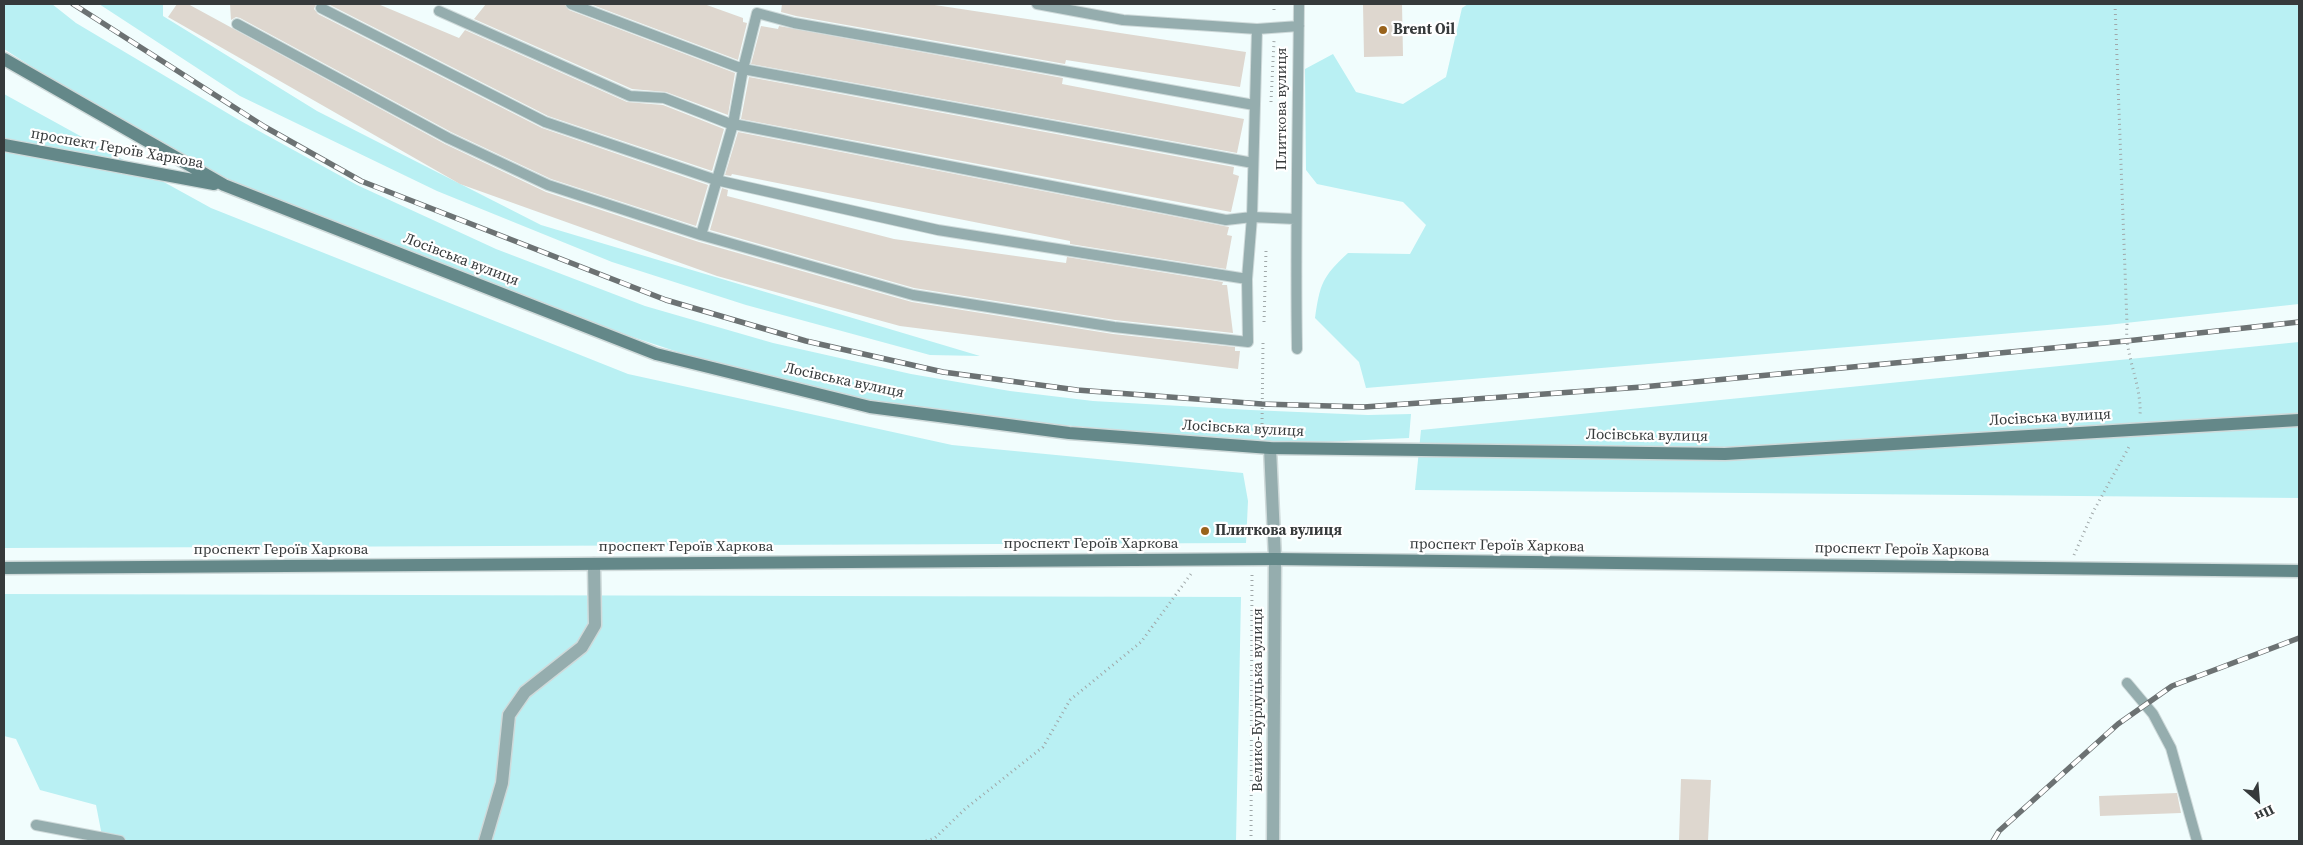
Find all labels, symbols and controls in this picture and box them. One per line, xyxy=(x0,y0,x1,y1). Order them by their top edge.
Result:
place label: Brent Oil xyxy=(1393,21,1455,39)
marker: Brent Oil xyxy=(1377,24,1389,36)
street label: Плиткова вулиця xyxy=(1273,47,1291,171)
street label: проспект Героїв Харкова xyxy=(29,125,205,173)
street label: Лосівська вулиця xyxy=(401,230,521,290)
street label: Лосівська вулиця xyxy=(782,359,906,403)
street label: Лосівська вулиця xyxy=(1988,406,2112,430)
street label: Лосівська вулиця xyxy=(1181,417,1305,441)
street label: Лосівська вулиця xyxy=(1586,426,1708,446)
place label: Плиткова вулиця xyxy=(1215,522,1342,540)
marker: Плиткова вулиця xyxy=(1199,525,1211,537)
street label: проспект Героїв Харкова xyxy=(1004,535,1178,553)
street label: проспект Героїв Харкова xyxy=(1409,535,1585,557)
street label: проспект Героїв Харкова xyxy=(599,538,773,556)
street label: проспект Героїв Харкова xyxy=(1814,539,1990,561)
street label: проспект Героїв Харкова xyxy=(194,541,368,559)
street label: Велико-Бурлуцька вулиця xyxy=(1249,608,1267,792)
north arrow xyxy=(2233,775,2283,825)
text: Пн xyxy=(2252,800,2278,827)

